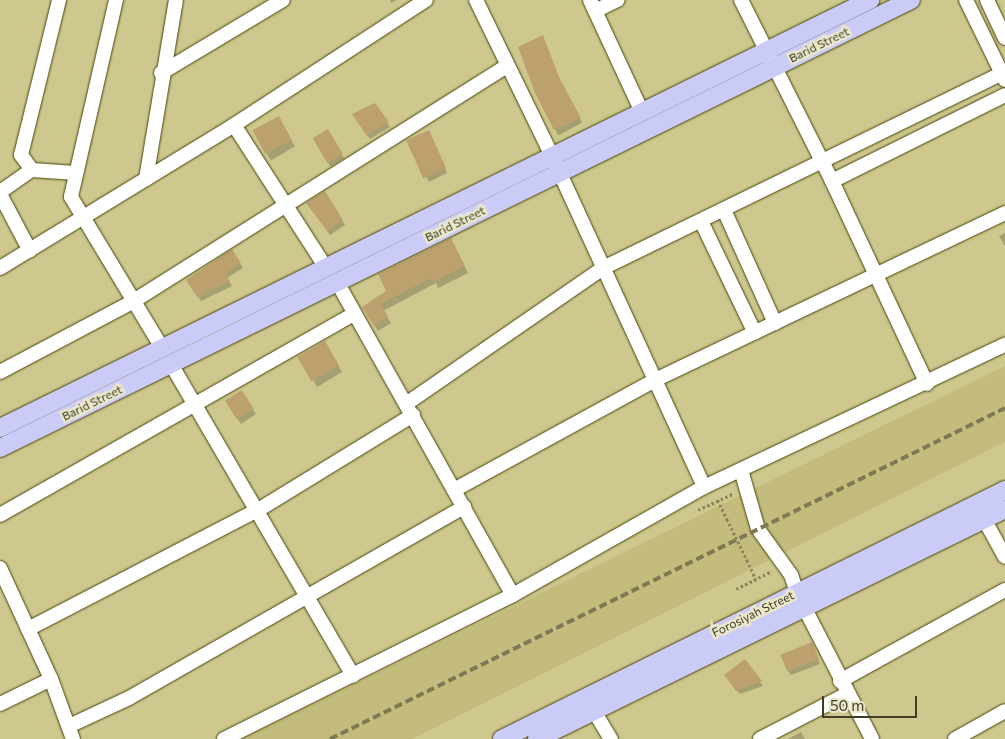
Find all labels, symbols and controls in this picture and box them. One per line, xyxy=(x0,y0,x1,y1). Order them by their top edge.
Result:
street label: Barid Street xyxy=(787,24,851,66)
street label: Barid Street xyxy=(423,203,487,245)
street label: Barid Street xyxy=(60,382,124,424)
street label: Forosiyah Street xyxy=(710,588,796,640)
scale bar xyxy=(825,686,920,718)
text: 50 m xyxy=(830,696,864,714)

